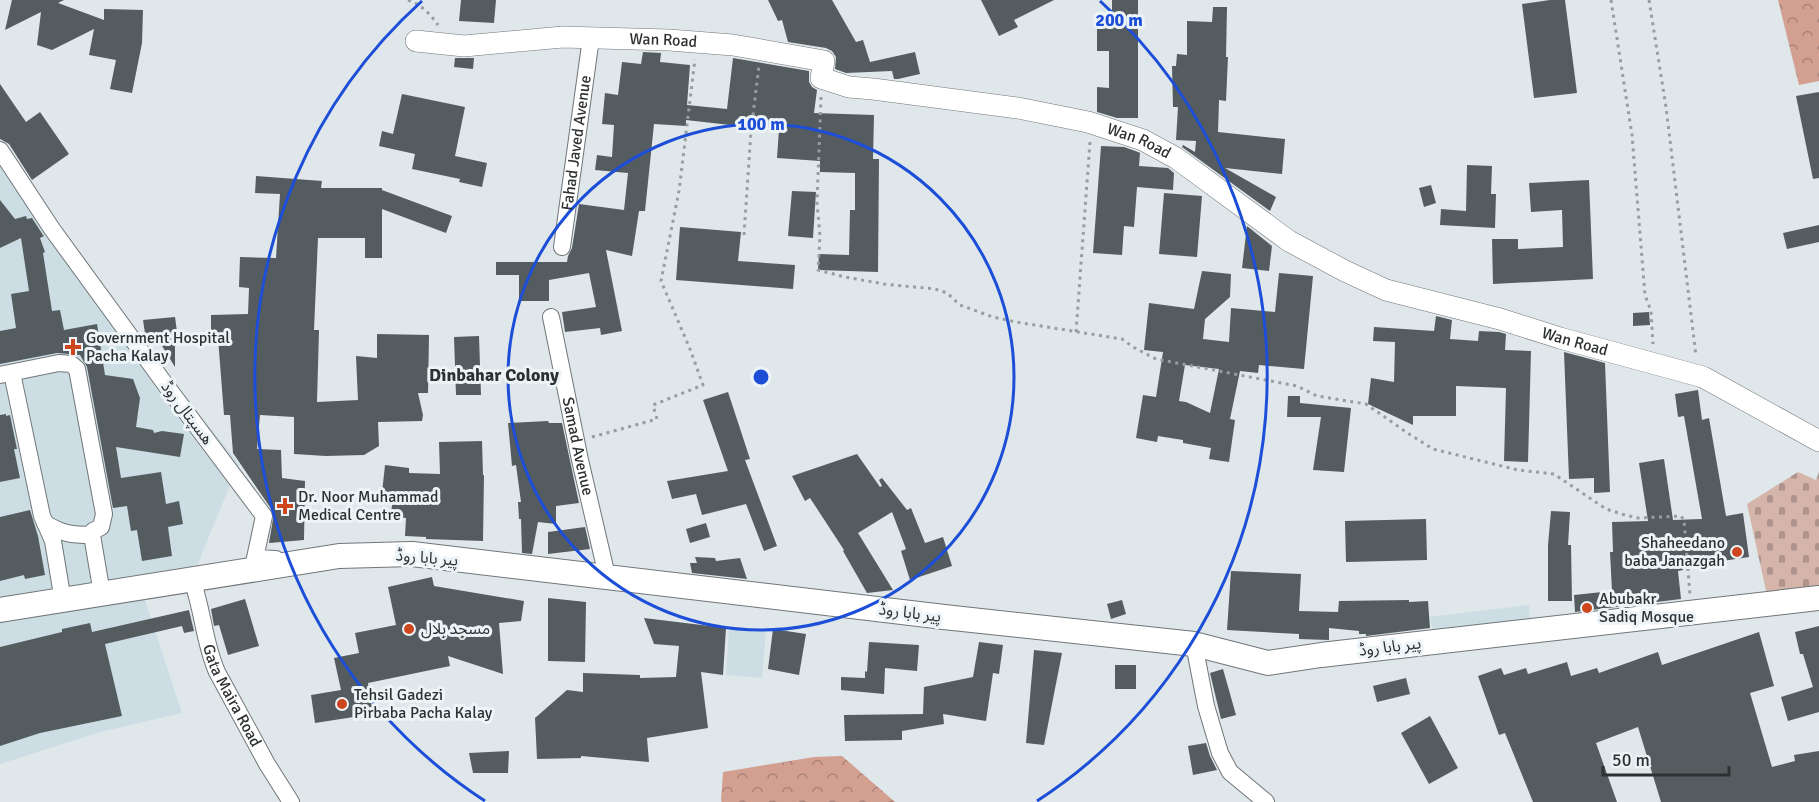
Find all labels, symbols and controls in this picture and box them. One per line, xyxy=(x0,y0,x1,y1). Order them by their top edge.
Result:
text: 200 m xyxy=(1095,9,1143,31)
street label: Wan Road xyxy=(629,29,698,52)
street label: Fahad Javed Avenue xyxy=(557,74,596,212)
text: 100 m xyxy=(737,113,785,135)
street label: Wan Road xyxy=(1104,119,1174,163)
street label: Wan Road xyxy=(1539,323,1610,361)
place label: Government Hospital Pacha Kalay xyxy=(86,328,230,366)
marker: Government Hospital Pacha Kalay xyxy=(64,338,82,356)
district label: Dinbahar Colony xyxy=(429,364,559,386)
centre of rings xyxy=(751,367,771,387)
street label: ھسپتال روڈ xyxy=(156,377,217,449)
street label: Samad Avenue xyxy=(558,395,598,497)
place label: Dr. Noor Muhammad Medical Centre xyxy=(298,487,438,525)
marker: Dr. Noor Muhammad Medical Centre xyxy=(276,497,294,515)
place label: Shaheedano baba Janazgah xyxy=(1624,533,1725,571)
street label: پیر بابا روڈ xyxy=(395,545,459,571)
marker: Shaheedano baba Janazgah xyxy=(1730,545,1744,559)
place label: Abubakr Sadiq Mosque xyxy=(1599,589,1694,627)
street label: پیر بابا روڈ xyxy=(878,599,942,627)
marker: Abubakr Sadiq Mosque xyxy=(1580,601,1594,615)
place label: مسجد بلال xyxy=(421,619,490,639)
marker: مسجد بلال xyxy=(402,622,416,636)
street label: پیر بابا روڈ xyxy=(1358,633,1422,661)
street label: Gata Maira Road xyxy=(198,642,266,750)
place label: Tehsil Gadezi Pirbaba Pacha Kalay xyxy=(354,685,493,723)
marker: Tehsil Gadezi Pirbaba Pacha Kalay xyxy=(335,697,349,711)
scale bar xyxy=(1603,739,1729,777)
text: 50 m xyxy=(1612,749,1650,771)

